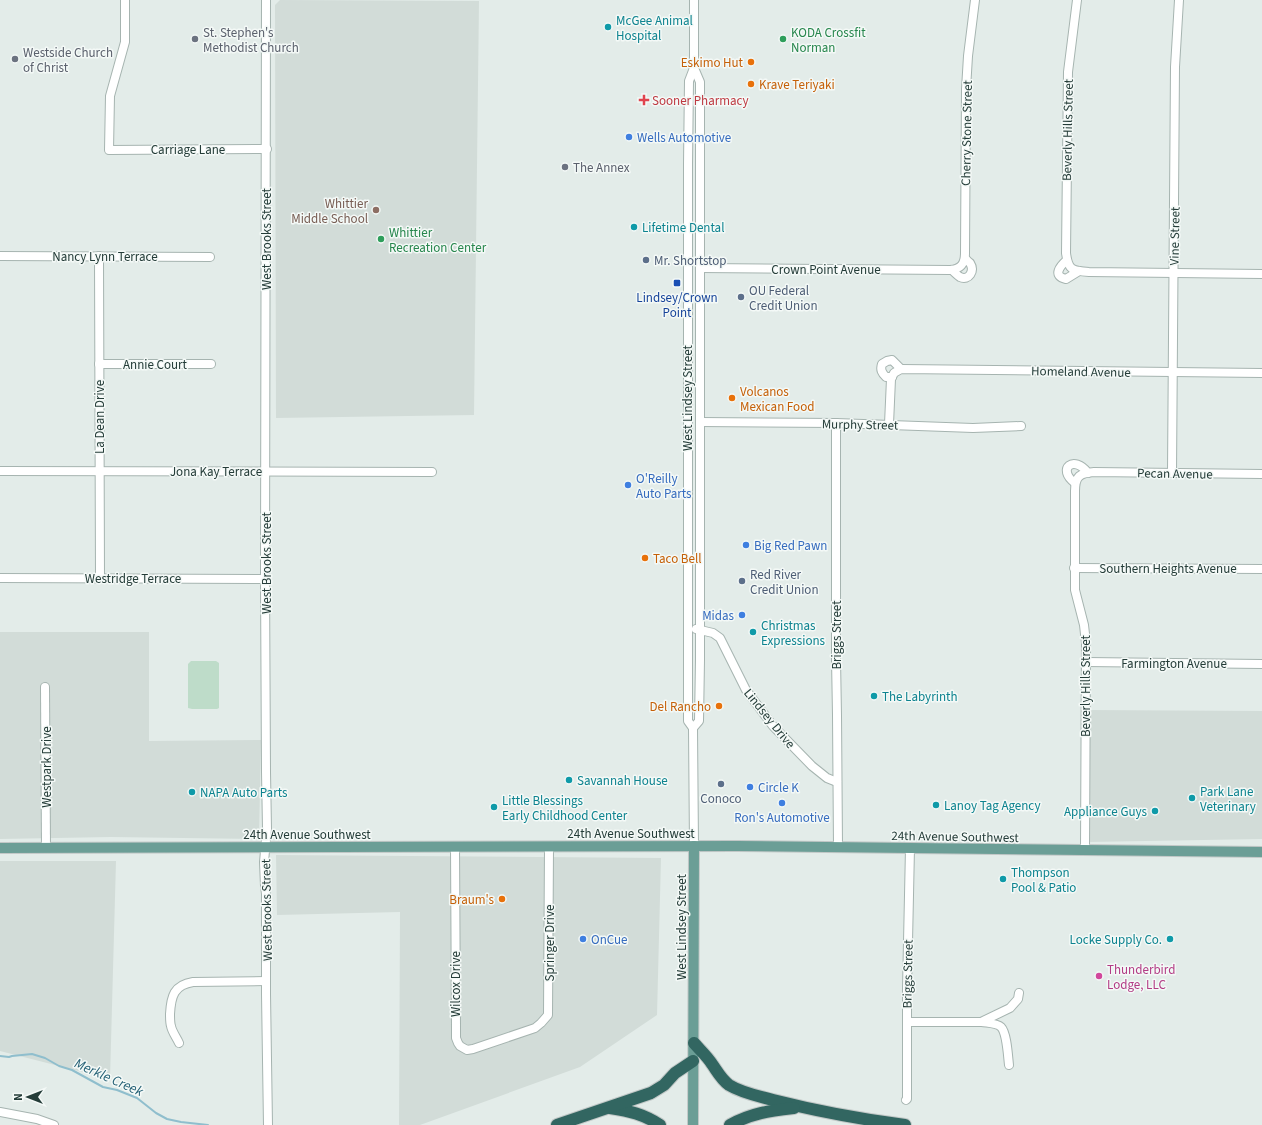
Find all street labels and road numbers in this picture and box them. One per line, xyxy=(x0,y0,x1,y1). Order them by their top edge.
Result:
street label: Beverly Hills Street xyxy=(1058,78,1078,181)
street label: Cherry Stone Street xyxy=(957,79,977,186)
street label: Carriage Lane xyxy=(151,141,225,159)
street label: West Brooks Street xyxy=(258,187,276,290)
street label: Vine Street xyxy=(1165,206,1185,265)
street label: Nancy Lynn Terrace xyxy=(52,248,158,266)
street label: Crown Point Avenue xyxy=(771,261,881,279)
street label: West Lindsey Street xyxy=(679,344,697,451)
street label: Annie Court xyxy=(123,356,188,374)
street label: Homeland Avenue xyxy=(1031,362,1131,382)
street label: La Dean Drive xyxy=(91,380,109,454)
street label: Murphy Street xyxy=(822,415,899,435)
street label: Jona Kay Terrace xyxy=(170,463,262,481)
street label: Pecan Avenue xyxy=(1137,464,1213,484)
street label: West Brooks Street xyxy=(258,511,276,614)
street label: Southern Heights Avenue xyxy=(1099,560,1237,578)
street label: Westridge Terrace xyxy=(85,570,181,588)
street label: Briggs Street xyxy=(828,600,846,670)
street label: Beverly Hills Street xyxy=(1077,634,1095,737)
street label: Farmington Avenue xyxy=(1121,655,1227,673)
street label: Lindsey Drive xyxy=(739,685,799,753)
street label: Westpark Drive xyxy=(38,726,56,808)
street label: 24th Avenue Southwest xyxy=(567,825,695,843)
street label: 24th Avenue Southwest xyxy=(243,826,371,844)
street label: 24th Avenue Southwest xyxy=(891,827,1019,847)
street label: West Brooks Street xyxy=(257,858,277,961)
street label: West Lindsey Street xyxy=(673,873,691,980)
street label: Springer Drive xyxy=(541,904,559,982)
street label: Briggs Street xyxy=(898,939,918,1009)
street label: Wilcox Drive xyxy=(447,951,465,1017)

